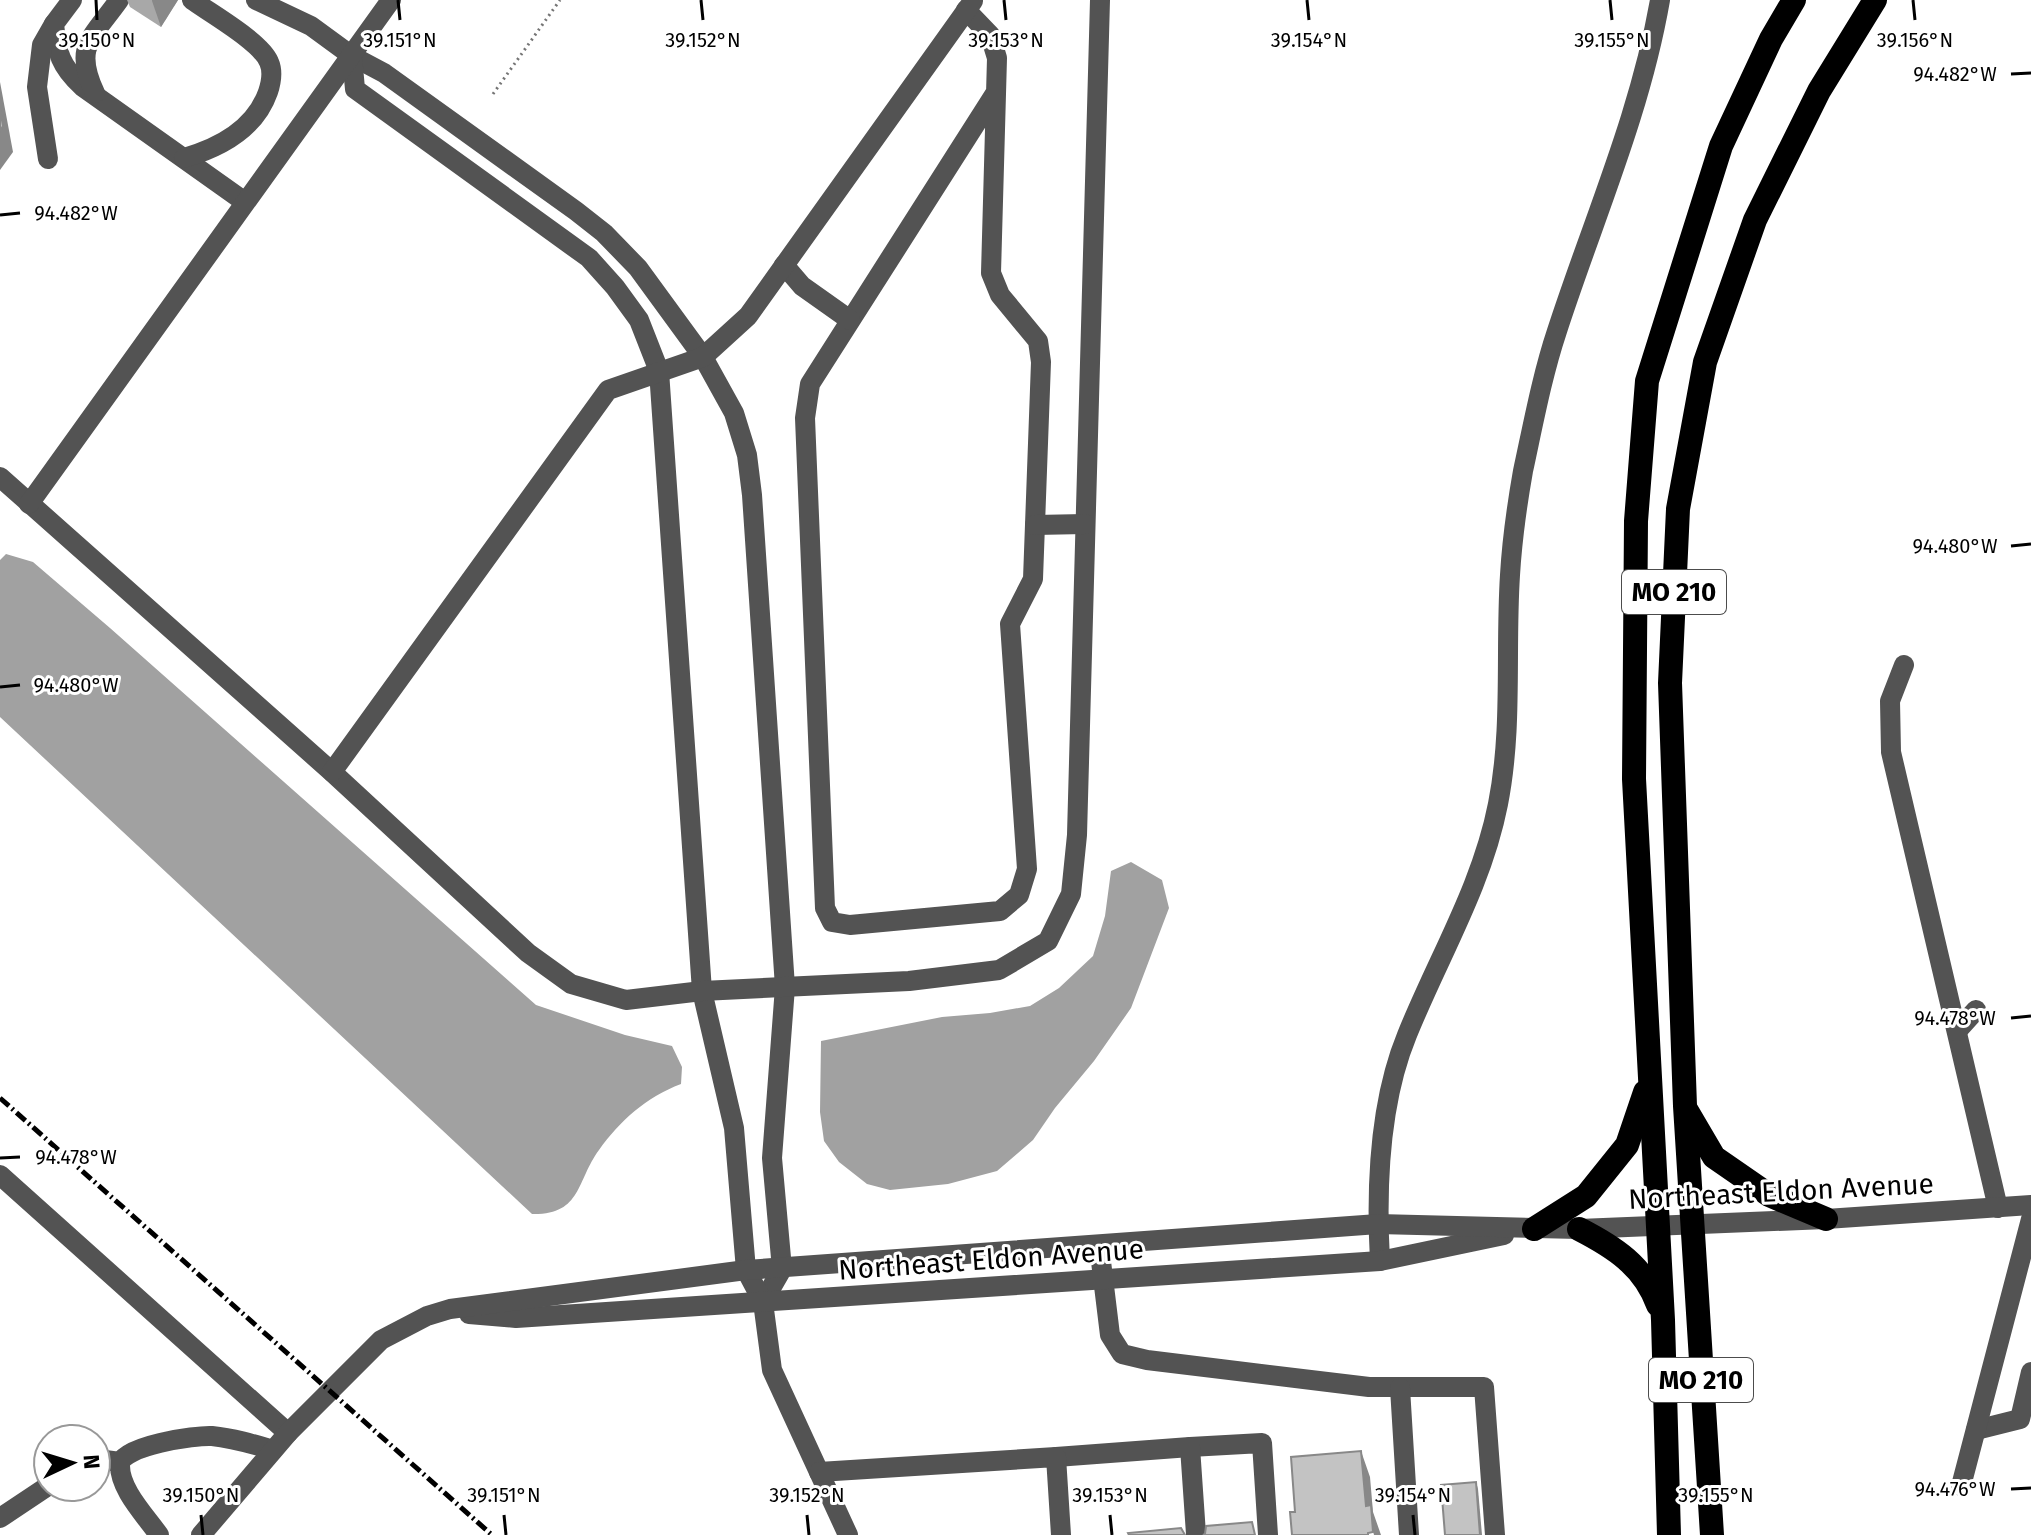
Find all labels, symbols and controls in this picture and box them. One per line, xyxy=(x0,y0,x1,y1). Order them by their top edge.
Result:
text: 39.150°N xyxy=(59,28,136,52)
text: 39.151°N xyxy=(363,28,437,52)
text: 39.152°N xyxy=(665,28,741,52)
text: 39.153°N xyxy=(968,28,1044,52)
text: 39.154°N xyxy=(1271,28,1347,52)
text: 39.155°N xyxy=(1574,28,1650,52)
text: 39.156°N xyxy=(1877,28,1953,52)
text: 94.482°W xyxy=(1913,62,1997,86)
text: 94.482°W xyxy=(34,201,118,225)
text: 94.480°W xyxy=(1913,534,1998,558)
road number: MO 210 xyxy=(1622,570,1726,614)
text: 94.480°W xyxy=(34,673,119,697)
text: 94.478°W xyxy=(1914,1006,1996,1030)
text: 94.478°W xyxy=(35,1145,117,1169)
street label: Northeast Eldon Avenue xyxy=(1627,1167,1935,1216)
street label: Northeast Eldon Avenue xyxy=(837,1232,1145,1287)
road number: MO 210 xyxy=(1649,1358,1753,1402)
north arrow xyxy=(32,1423,112,1503)
text: N xyxy=(77,1453,105,1470)
text: 94.476°W xyxy=(1914,1477,1996,1501)
text: 39.150°N xyxy=(163,1483,240,1507)
text: 39.151°N xyxy=(467,1483,541,1507)
text: 39.152°N xyxy=(769,1483,845,1507)
text: 39.153°N xyxy=(1072,1483,1148,1507)
text: 39.154°N xyxy=(1375,1483,1451,1507)
text: 39.155°N xyxy=(1678,1483,1754,1507)

